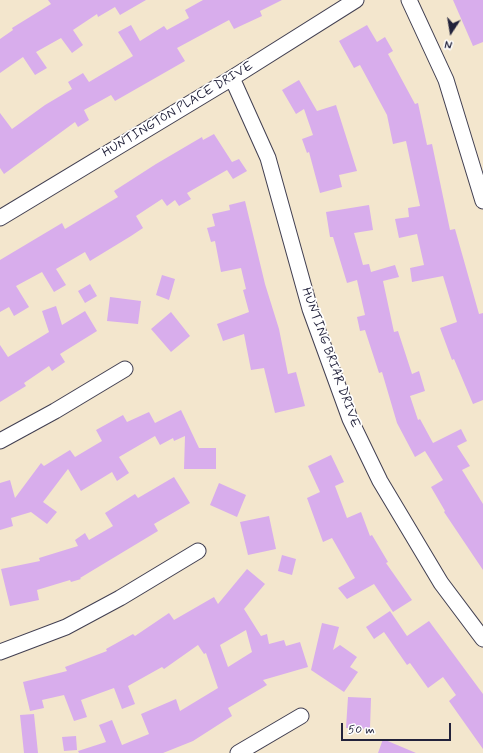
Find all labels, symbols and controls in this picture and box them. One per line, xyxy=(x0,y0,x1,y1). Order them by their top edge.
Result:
north arrow xyxy=(431,12,471,52)
text: N xyxy=(443,36,454,51)
street label: HUNTINGTON PLACE DRIVE xyxy=(100,59,256,161)
street label: HUNTING BRIAR DRIVE xyxy=(297,286,363,430)
scale bar xyxy=(343,715,453,741)
text: 50 m xyxy=(348,722,375,738)

